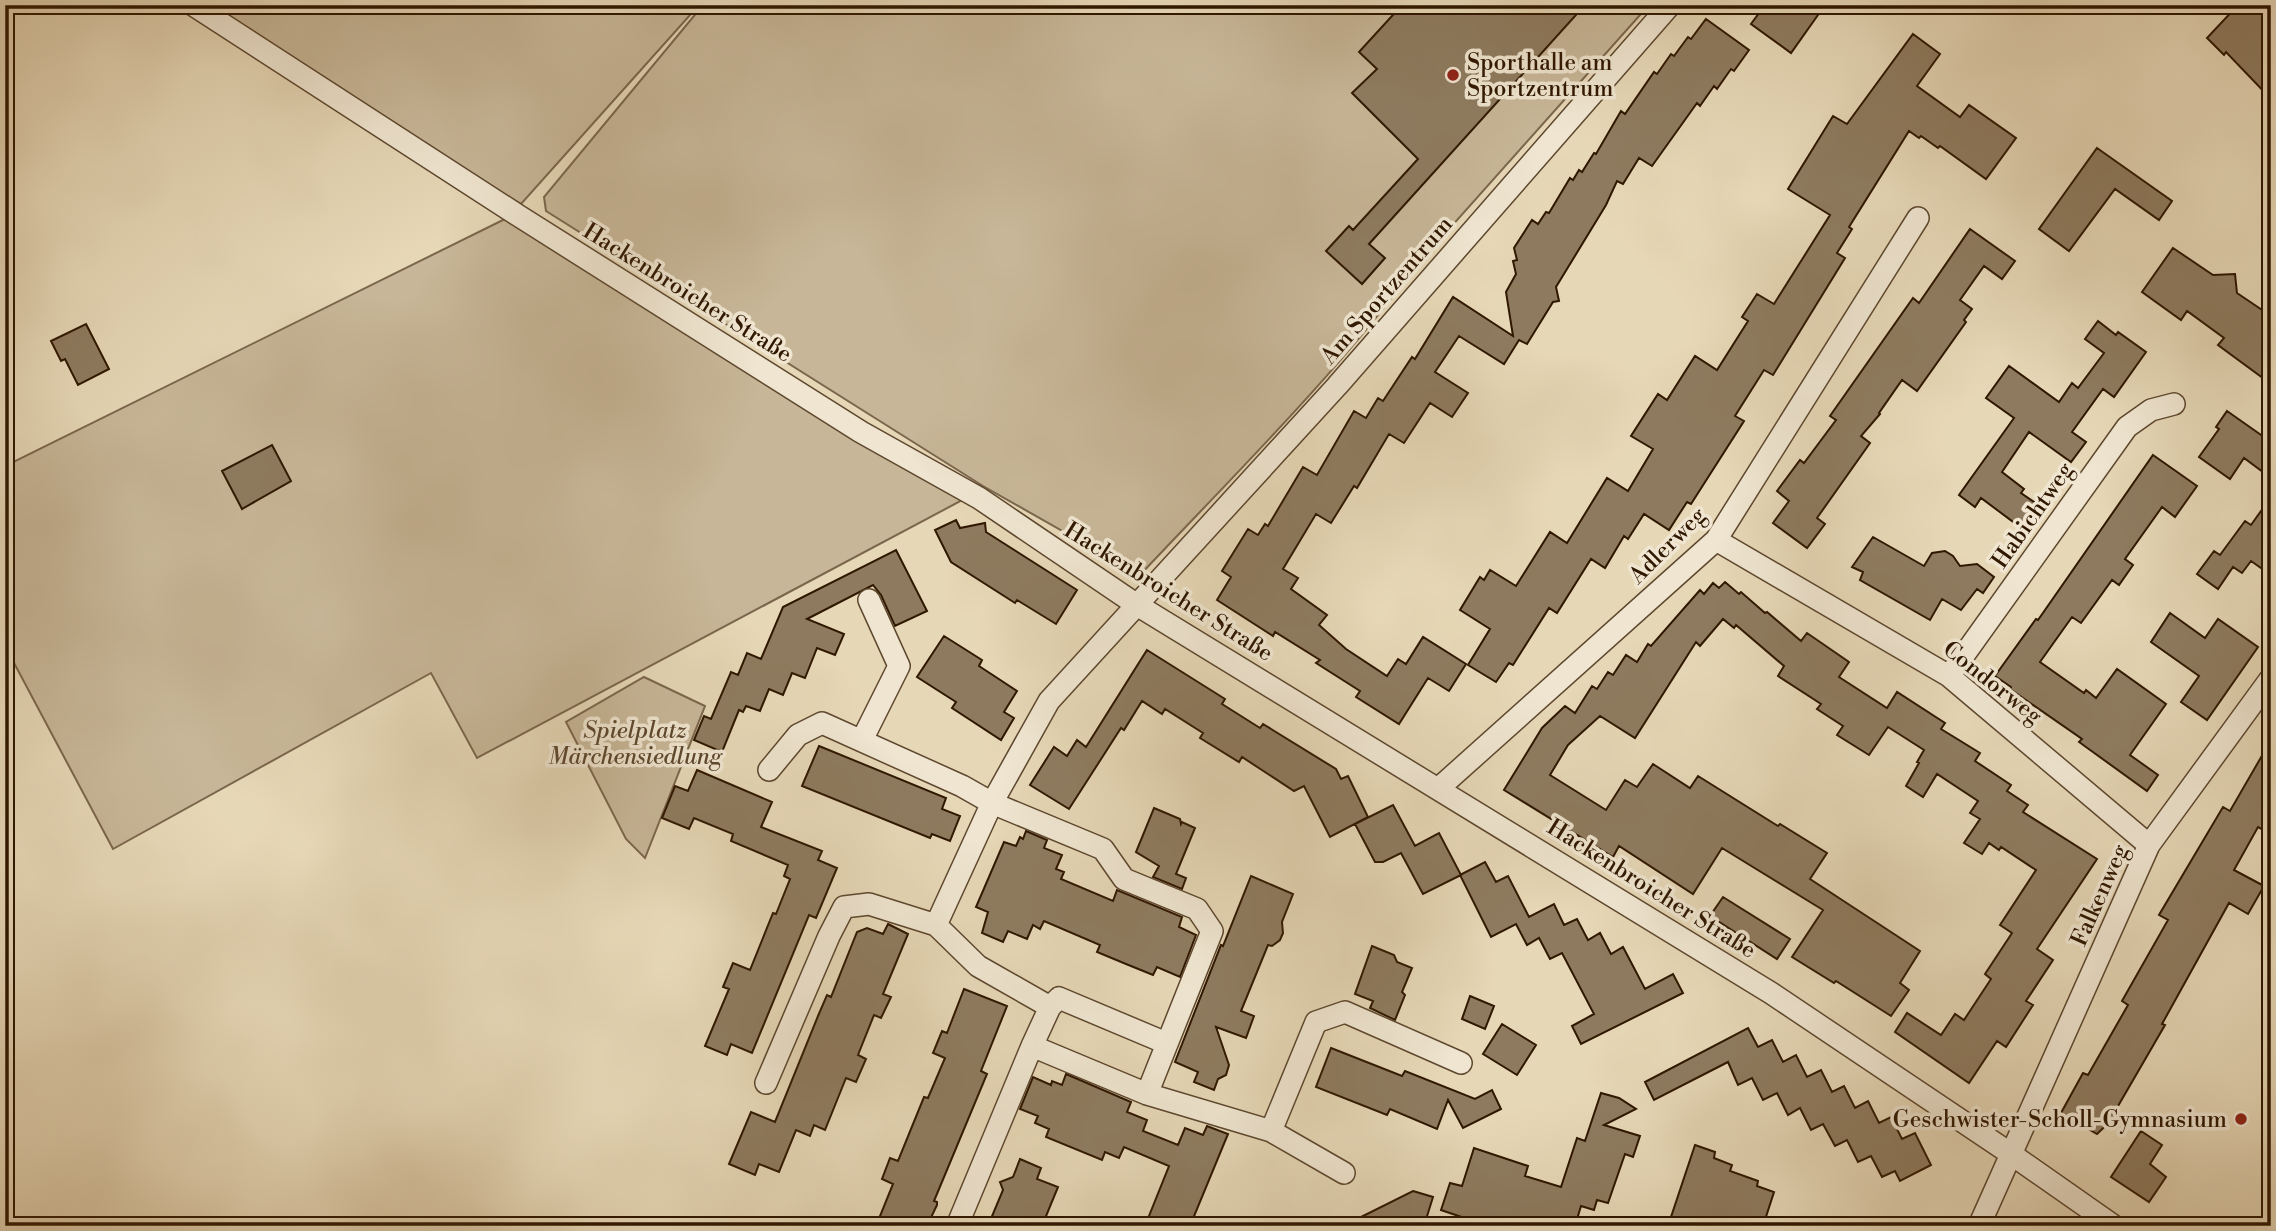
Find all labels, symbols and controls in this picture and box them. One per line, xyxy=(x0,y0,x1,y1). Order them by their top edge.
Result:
place label: Sporthalle am Sportzentrum xyxy=(1467,49,1614,103)
marker: Sporthalle am Sportzentrum xyxy=(1445,67,1461,83)
street label: Am Sportzentrum xyxy=(1314,211,1459,371)
street label: Hackenbroicher Straße xyxy=(578,217,797,369)
street label: Habichtweg xyxy=(1986,457,2080,574)
street label: Adlerweg xyxy=(1623,501,1712,591)
street label: Hackenbroicher Straße xyxy=(1059,516,1278,668)
street label: Condorweg xyxy=(1937,635,2048,730)
park label: Spielplatz Märchensiedlung xyxy=(548,717,723,771)
street label: Hackenbroicher Straße xyxy=(1542,813,1761,965)
street label: Falkenweg xyxy=(2065,840,2135,951)
place label: Geschwister-Scholl-Gymnasium xyxy=(1893,1106,2227,1134)
marker: Geschwister-Scholl-Gymnasium xyxy=(2233,1111,2249,1127)

